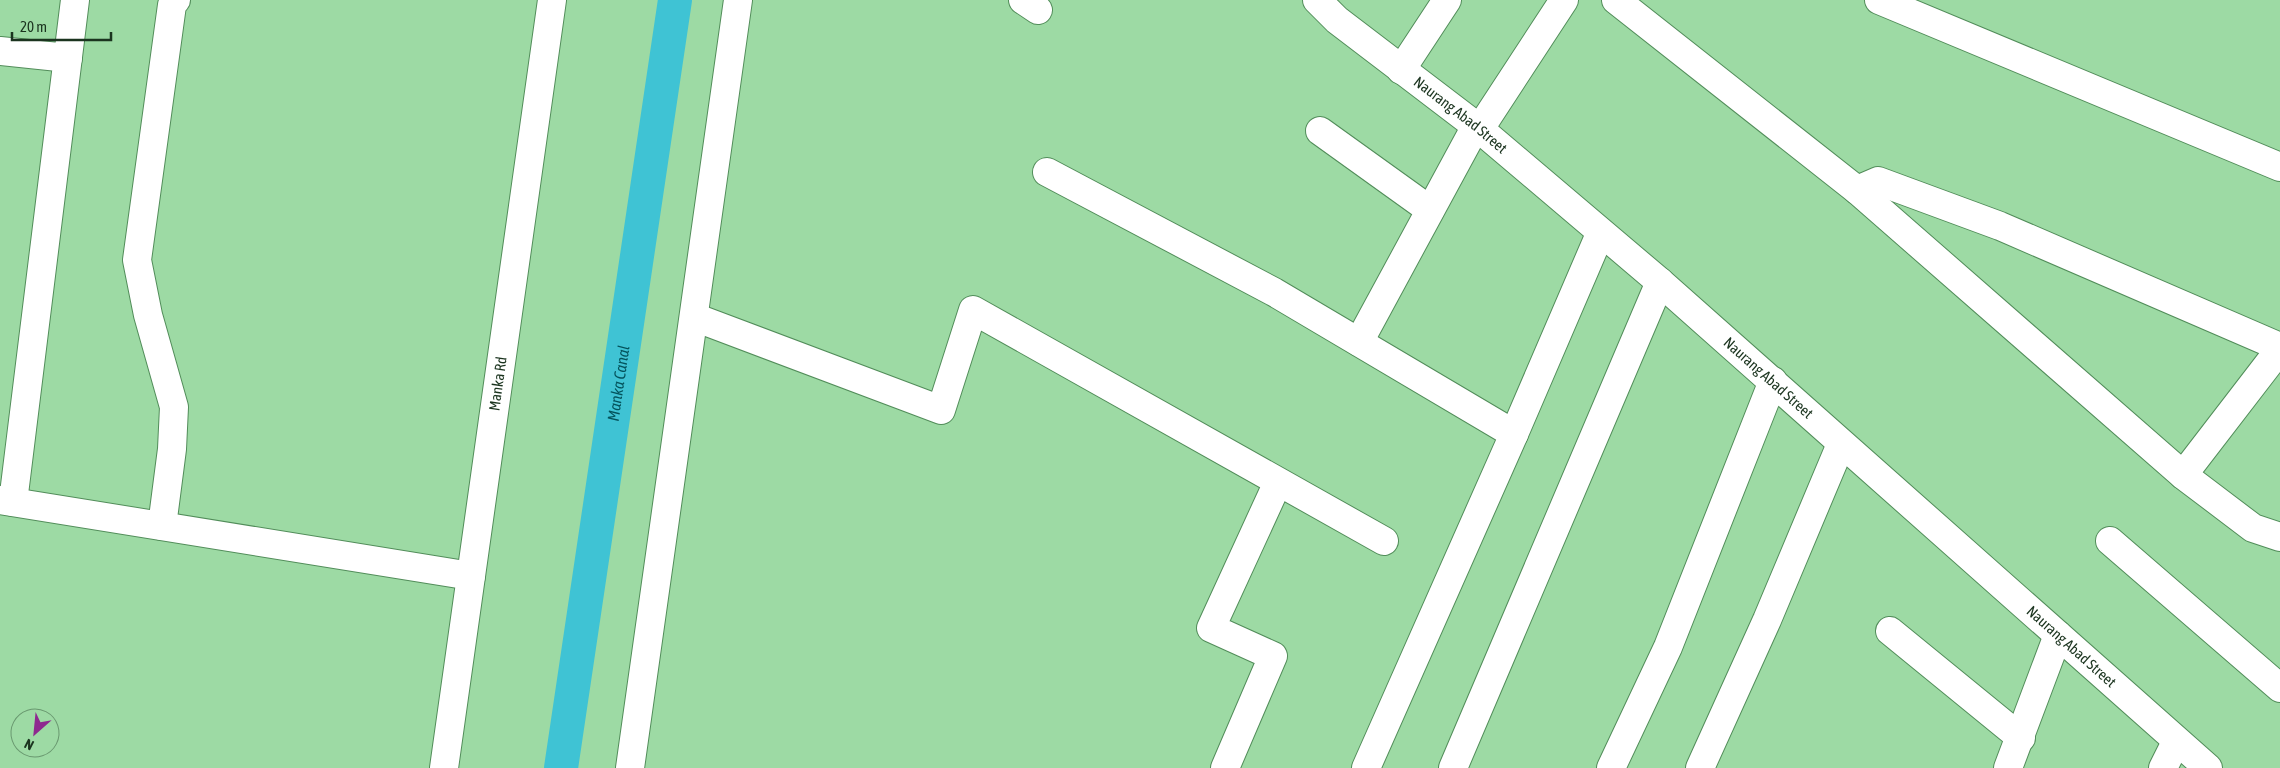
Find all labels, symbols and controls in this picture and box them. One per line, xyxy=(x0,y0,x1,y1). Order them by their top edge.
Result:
scale bar xyxy=(12,10,111,42)
text: 20 m xyxy=(20,18,47,35)
street label: Naurang Abad Street xyxy=(1411,73,1511,157)
street label: Naurang Abad Street xyxy=(1720,334,1817,422)
water label: Manka Canal xyxy=(604,344,633,422)
street label: Manka Rd xyxy=(485,355,510,412)
street label: Naurang Abad Street xyxy=(2023,602,2120,690)
north arrow xyxy=(10,708,60,758)
text: N xyxy=(22,736,36,754)

